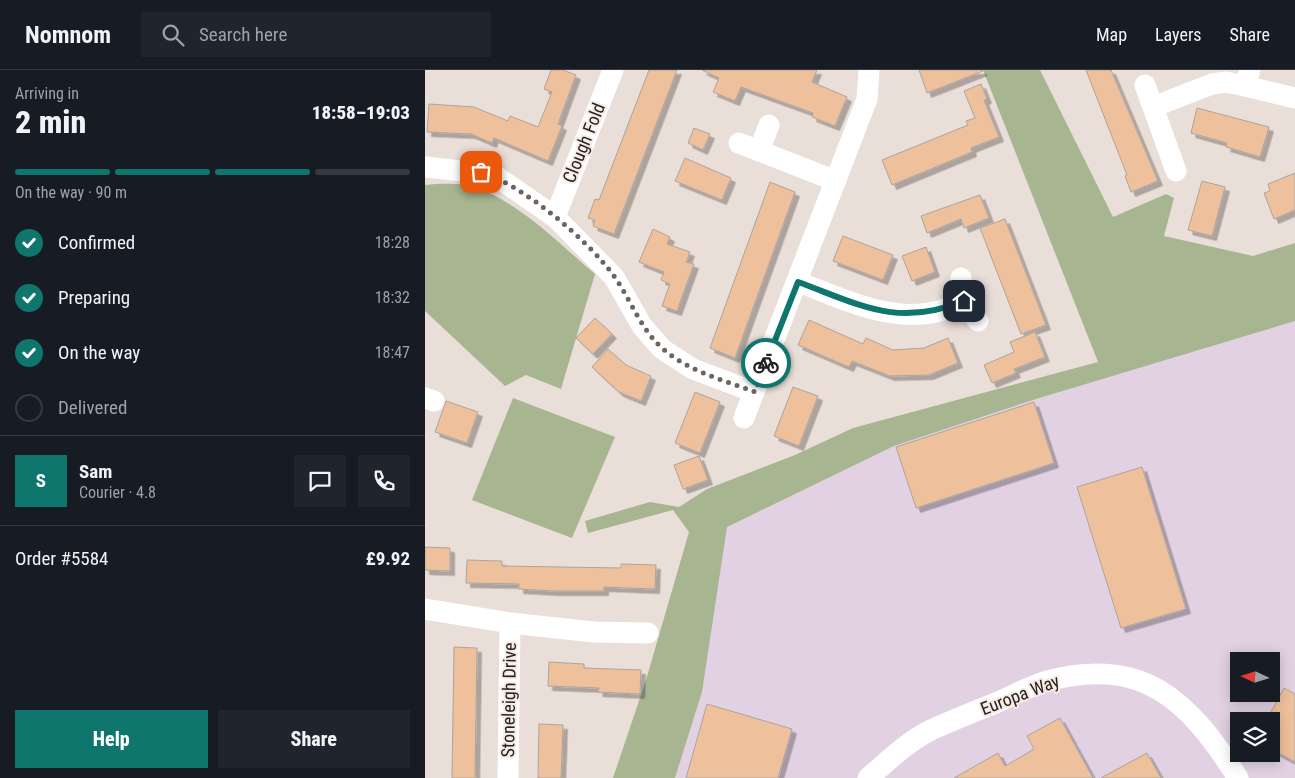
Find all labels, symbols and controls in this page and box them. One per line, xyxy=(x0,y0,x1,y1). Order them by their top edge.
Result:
search box xyxy=(141,12,491,57)
text: Nomnom xyxy=(25,21,111,49)
icon: search xyxy=(159,21,187,49)
text: Search here xyxy=(199,23,287,46)
text: Map xyxy=(1096,24,1127,45)
text: Layers xyxy=(1155,24,1202,45)
text: Share xyxy=(1230,24,1270,45)
text: Arriving in xyxy=(15,84,79,103)
street label: Clough Fold xyxy=(558,100,609,186)
text: 18:58–19:03 xyxy=(312,101,410,124)
text: 2 min xyxy=(15,103,86,141)
pin xyxy=(460,151,502,193)
icon: bag xyxy=(467,158,495,186)
text: On the way · 90 m xyxy=(15,183,127,202)
icon: check xyxy=(15,229,43,257)
text: Confirmed xyxy=(58,231,135,254)
text: 18:28 xyxy=(375,233,410,252)
pin xyxy=(943,280,985,322)
icon: check xyxy=(15,284,43,312)
text: Preparing xyxy=(58,286,130,309)
icon: home xyxy=(950,287,978,315)
text: 18:32 xyxy=(375,288,410,307)
courier xyxy=(741,338,791,388)
icon: check xyxy=(15,339,43,367)
text: On the way xyxy=(58,341,140,364)
text: 18:47 xyxy=(375,343,410,362)
icon: bike xyxy=(752,349,780,377)
text: Delivered xyxy=(58,396,127,419)
button: chat xyxy=(294,455,346,507)
button: phone xyxy=(358,455,410,507)
text: Sam xyxy=(79,460,112,483)
text: S xyxy=(36,469,46,492)
text: Courier · 4.8 xyxy=(79,483,156,502)
text: Order #5584 xyxy=(15,547,108,570)
text: £9.92 xyxy=(366,547,410,570)
street label: Stoneleigh Drive xyxy=(497,642,520,758)
north arrow xyxy=(1230,652,1280,702)
map controls xyxy=(1230,652,1280,762)
street label: Europa Way xyxy=(977,670,1063,719)
button: Help xyxy=(15,710,208,768)
button: Share xyxy=(218,710,410,768)
button: layers xyxy=(1230,712,1280,762)

